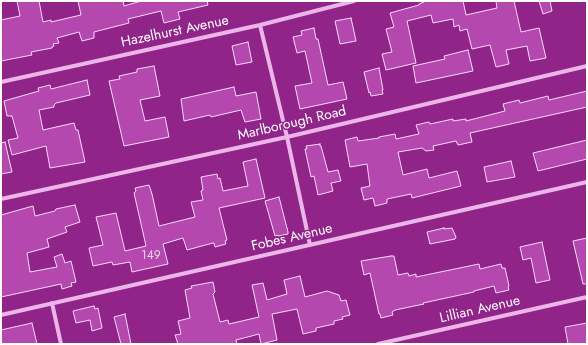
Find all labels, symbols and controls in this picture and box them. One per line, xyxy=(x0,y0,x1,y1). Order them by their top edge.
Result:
street label: Hazelhurst Avenue xyxy=(120,12,230,52)
street label: Marlborough Road xyxy=(236,103,348,145)
street label: Fobes Avenue xyxy=(250,220,334,256)
house number: 149 xyxy=(141,249,161,263)
street label: Lillian Avenue xyxy=(438,293,522,327)

